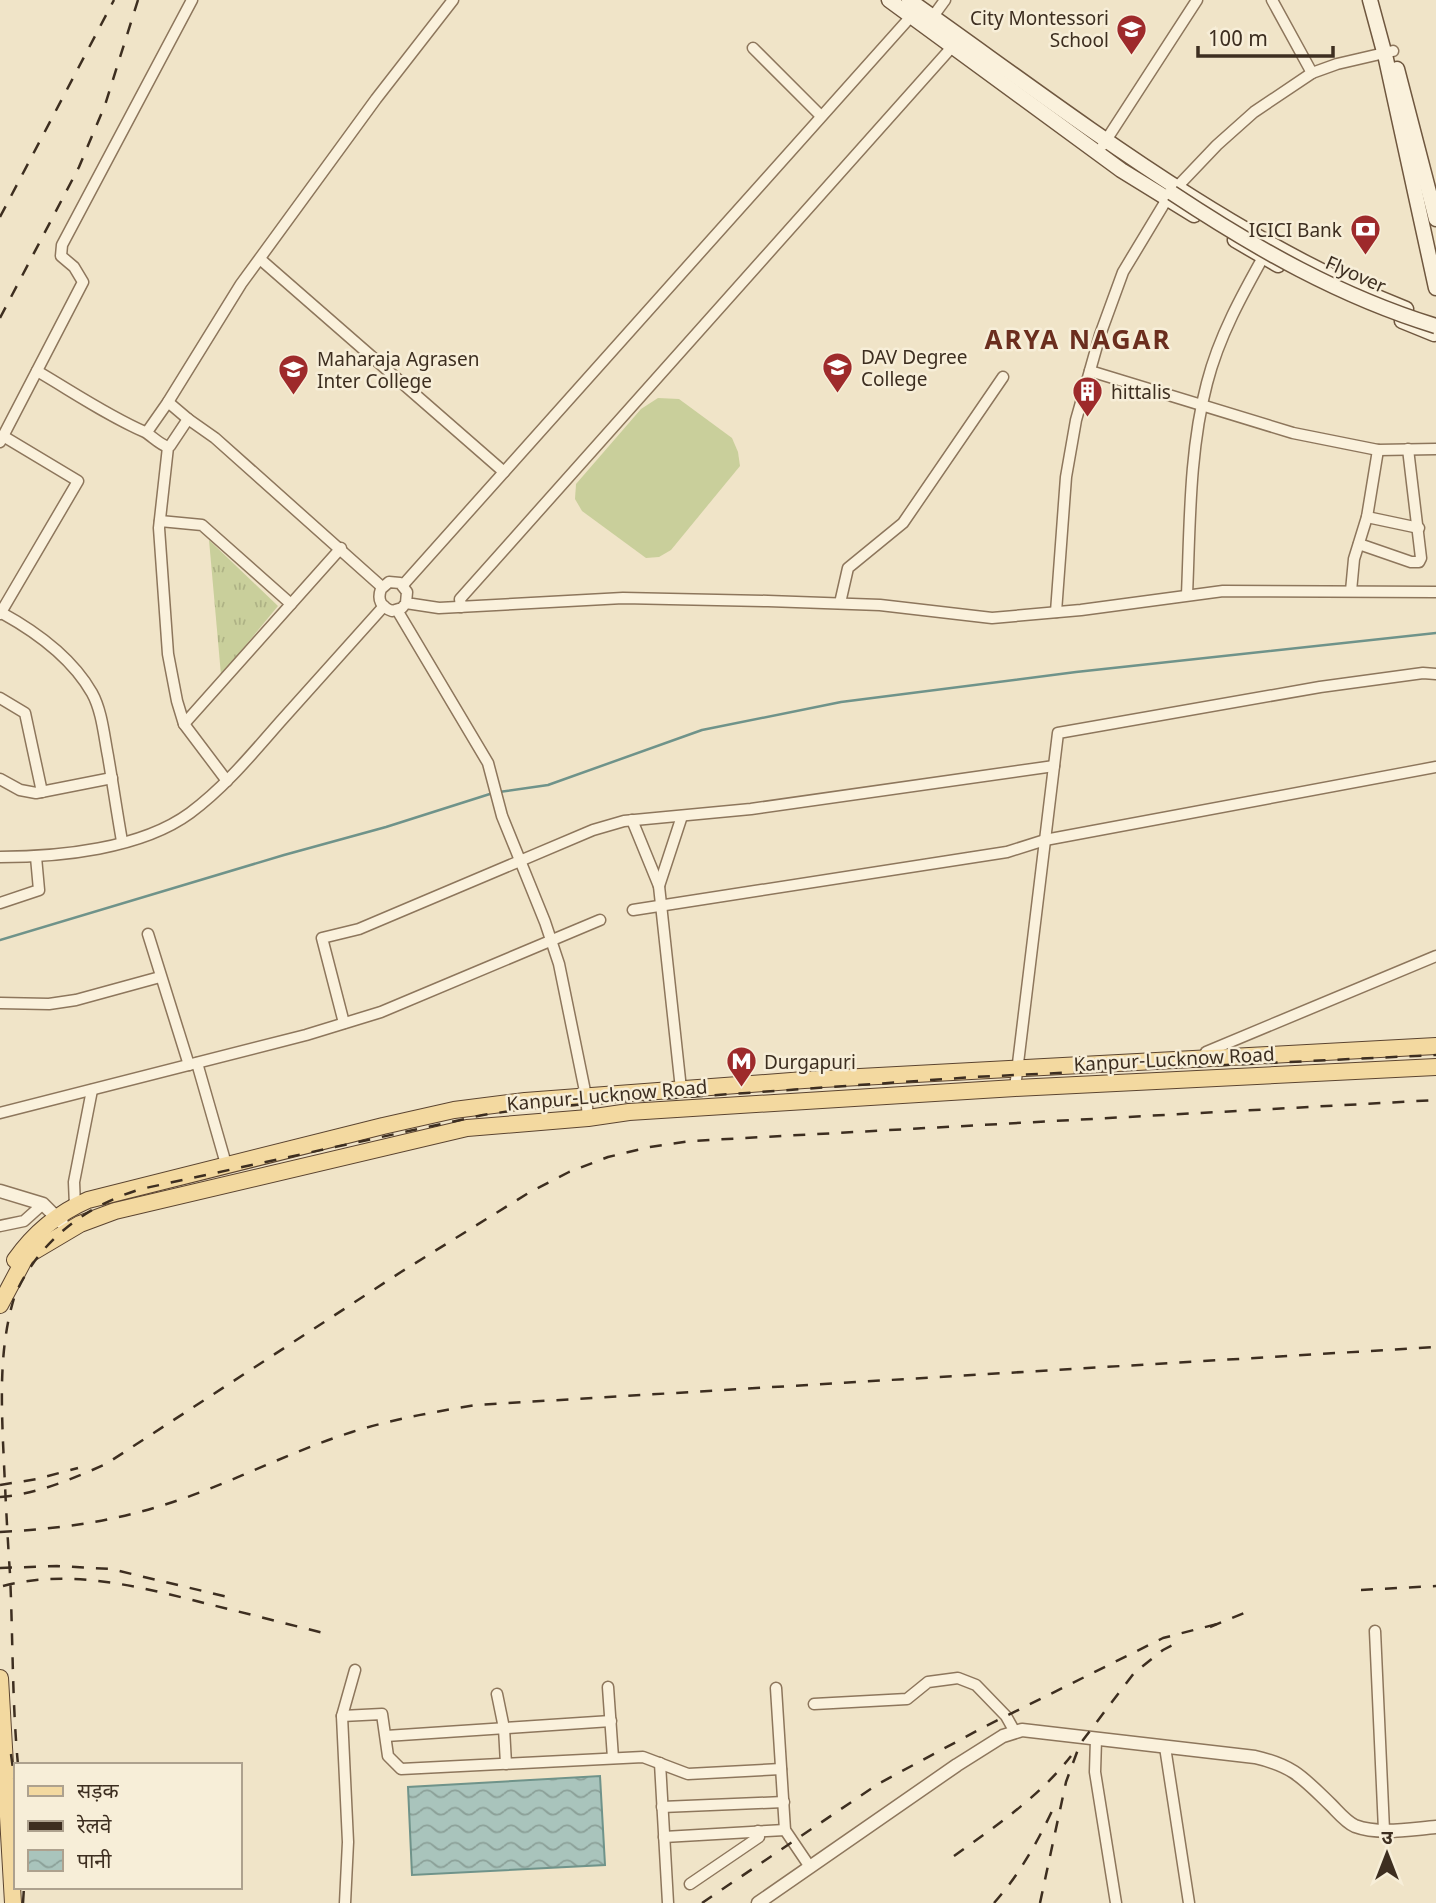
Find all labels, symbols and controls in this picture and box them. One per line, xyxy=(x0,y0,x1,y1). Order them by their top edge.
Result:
place label: City Montessori School xyxy=(970,8,1109,55)
school or university icon: City Montessori School xyxy=(1115,12,1149,56)
scale bar xyxy=(1198,14,1333,58)
text: 100 m xyxy=(1208,27,1268,55)
bank icon: ICICI Bank xyxy=(1348,213,1382,257)
place label: ICICI Bank xyxy=(1249,220,1342,245)
street label: Flyover xyxy=(1321,252,1389,301)
district label: ARYA NAGAR xyxy=(984,326,1172,360)
place label: DAV Degree College xyxy=(861,347,967,394)
place label: Maharaja Agrasen Inter College xyxy=(317,349,479,396)
school or university icon: DAV Degree College xyxy=(821,351,855,395)
school or university icon: Maharaja Agrasen Inter College xyxy=(277,353,311,397)
building icon: hittalis xyxy=(1071,375,1105,419)
place label: hittalis xyxy=(1111,382,1171,407)
street label: Kanpur-Lucknow Road xyxy=(1073,1044,1275,1079)
metro station icon: Durgapuri xyxy=(724,1045,758,1089)
place label: Durgapuri xyxy=(764,1052,856,1077)
street label: Kanpur-Lucknow Road xyxy=(506,1076,709,1119)
legend xyxy=(14,1763,242,1889)
text: सड़क xyxy=(77,1779,119,1807)
text: रेलवे xyxy=(76,1814,112,1842)
north arrow xyxy=(1352,1819,1422,1889)
text: उ xyxy=(1381,1827,1393,1852)
text: पानी xyxy=(77,1849,112,1877)

